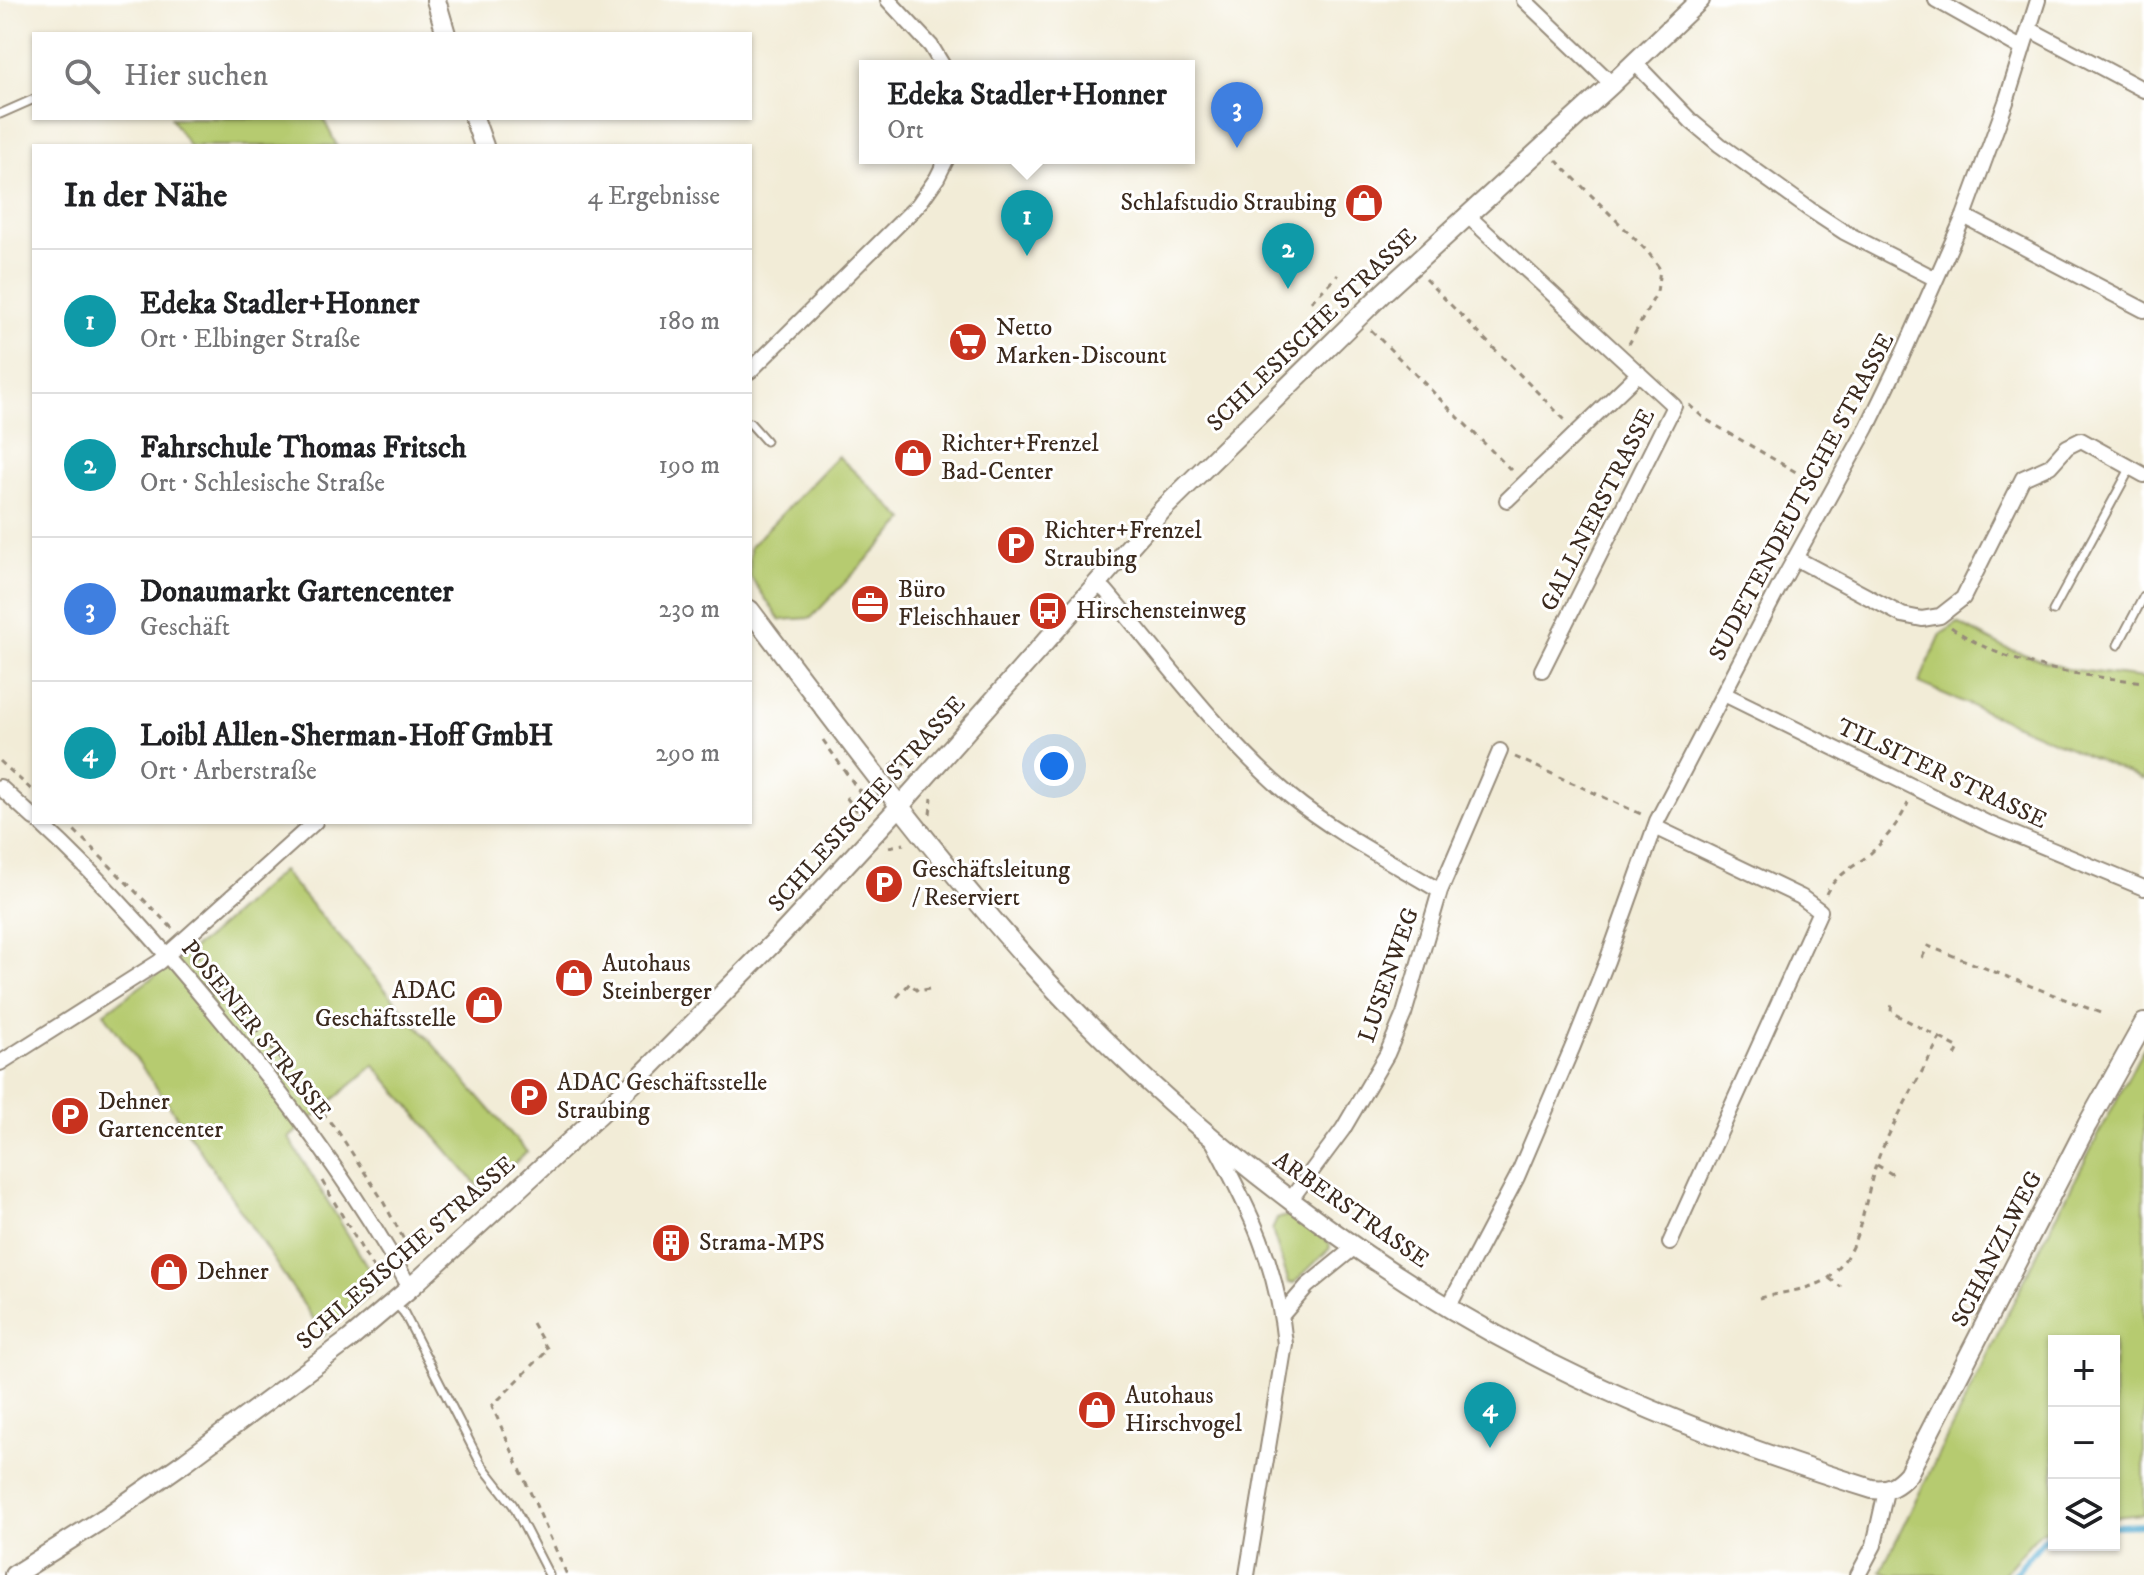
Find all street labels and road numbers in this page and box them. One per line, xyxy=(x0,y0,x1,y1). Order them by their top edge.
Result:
street label: SCHLESISCHE STRASSE xyxy=(1201,222,1423,438)
street label: SUDETENDEUTSCHE STRASSE xyxy=(1703,328,1901,666)
street label: GALLNERSTRASSE xyxy=(1534,404,1662,616)
street label: SCHLESISCHE STRASSE xyxy=(762,690,972,918)
street label: TILSITER STRASSE xyxy=(1832,712,2052,836)
street label: LUSENWEG xyxy=(1352,903,1426,1046)
street label: POSENER STRASSE xyxy=(174,934,338,1126)
street label: ARBERSTRASSE xyxy=(1267,1145,1435,1275)
street label: SCHLESISCHE STRASSE xyxy=(290,1150,522,1356)
street label: SCHANZLWEG xyxy=(1945,1166,2049,1332)

